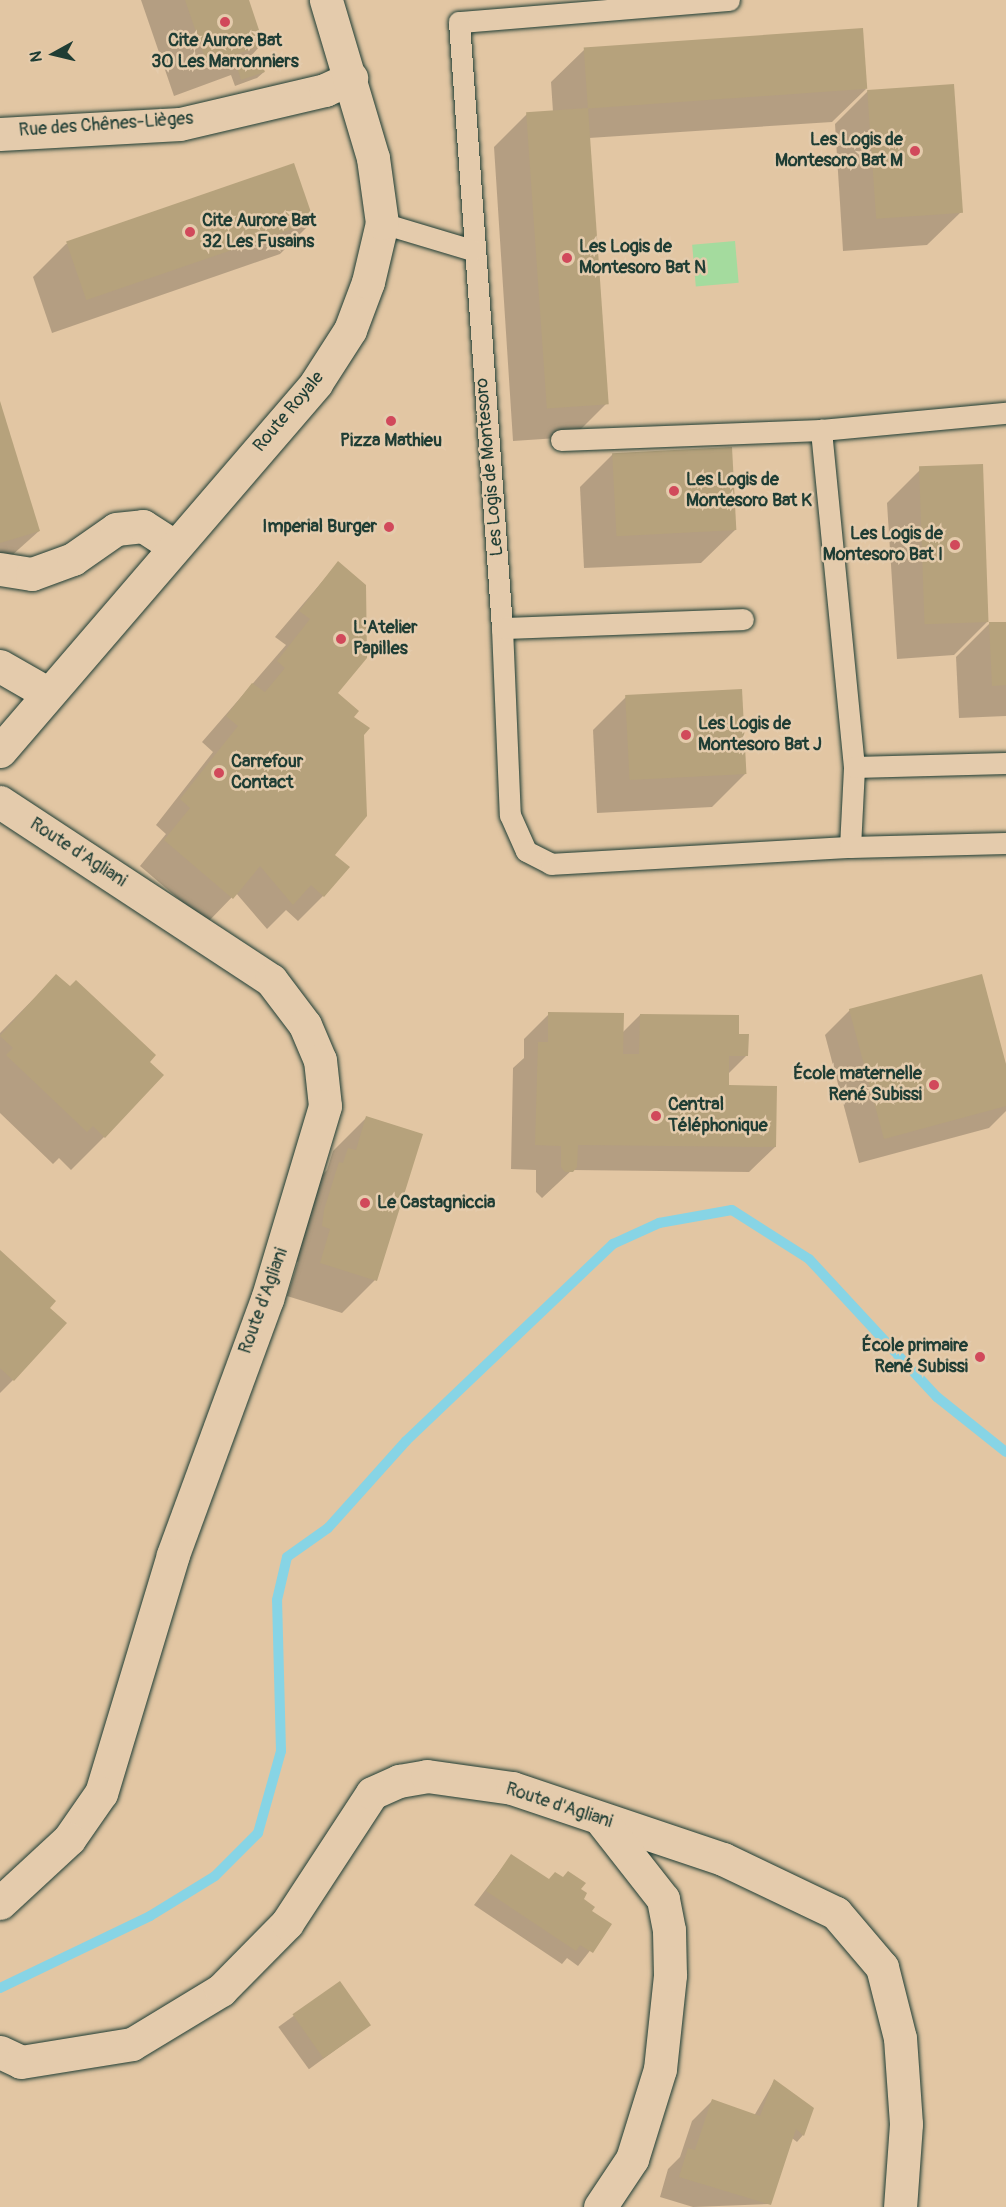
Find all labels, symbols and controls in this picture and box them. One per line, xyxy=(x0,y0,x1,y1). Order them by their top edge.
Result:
marker: Cite Aurore Bat 30 Les Marronniers xyxy=(218,15,232,29)
north arrow xyxy=(24,24,84,84)
place label: Cite Aurore Bat 30 Les Marronniers xyxy=(151,31,299,74)
text: N xyxy=(26,50,47,63)
street label: Rue des Chênes-Lièges xyxy=(18,108,194,142)
place label: Les Logis de Montesoro Bat M xyxy=(775,130,903,172)
marker: Les Logis de Montesoro Bat M xyxy=(908,144,922,158)
place label: Cite Aurore Bat 32 Les Fusains xyxy=(202,211,316,254)
marker: Cite Aurore Bat 32 Les Fusains xyxy=(183,225,197,239)
place label: Les Logis de Montesoro Bat N xyxy=(579,237,706,280)
marker: Les Logis de Montesoro Bat N xyxy=(560,251,574,265)
street label: Route Royale xyxy=(249,367,329,457)
street label: Les Logis de Montesoro xyxy=(471,377,509,557)
marker: Pizza Mathieu xyxy=(384,414,398,428)
place label: Pizza Mathieu xyxy=(340,430,442,452)
place label: Les Logis de Montesoro Bat K xyxy=(686,470,812,512)
marker: Les Logis de Montesoro Bat K xyxy=(667,484,681,498)
place label: Imperial Burger xyxy=(262,516,377,538)
marker: Imperial Burger xyxy=(382,520,396,534)
place label: Les Logis de Montesoro Bat I xyxy=(823,524,943,566)
marker: Les Logis de Montesoro Bat I xyxy=(948,538,962,552)
place label: L'Atelier Papilles xyxy=(353,618,417,660)
marker: L'Atelier Papilles xyxy=(334,632,348,646)
place label: Les Logis de Montesoro Bat J xyxy=(698,714,822,756)
marker: Les Logis de Montesoro Bat J xyxy=(679,728,693,742)
place label: Carrefour Contact xyxy=(231,752,303,795)
marker: Carrefour Contact xyxy=(212,766,226,780)
street label: Route d'Agliani xyxy=(26,814,130,892)
place label: École maternelle René Subissi xyxy=(793,1064,922,1106)
marker: École maternelle René Subissi xyxy=(927,1078,941,1092)
place label: Central Téléphonique xyxy=(668,1095,768,1138)
marker: Central Téléphonique xyxy=(649,1109,663,1123)
place label: Le Castagniccia xyxy=(377,1192,495,1214)
marker: Le Castagniccia xyxy=(358,1196,372,1210)
street label: Route d'Agliani xyxy=(235,1245,293,1357)
place label: École primaire René Subissi xyxy=(862,1336,968,1378)
marker: École primaire René Subissi xyxy=(973,1350,987,1364)
street label: Route d'Agliani xyxy=(503,1779,615,1833)

